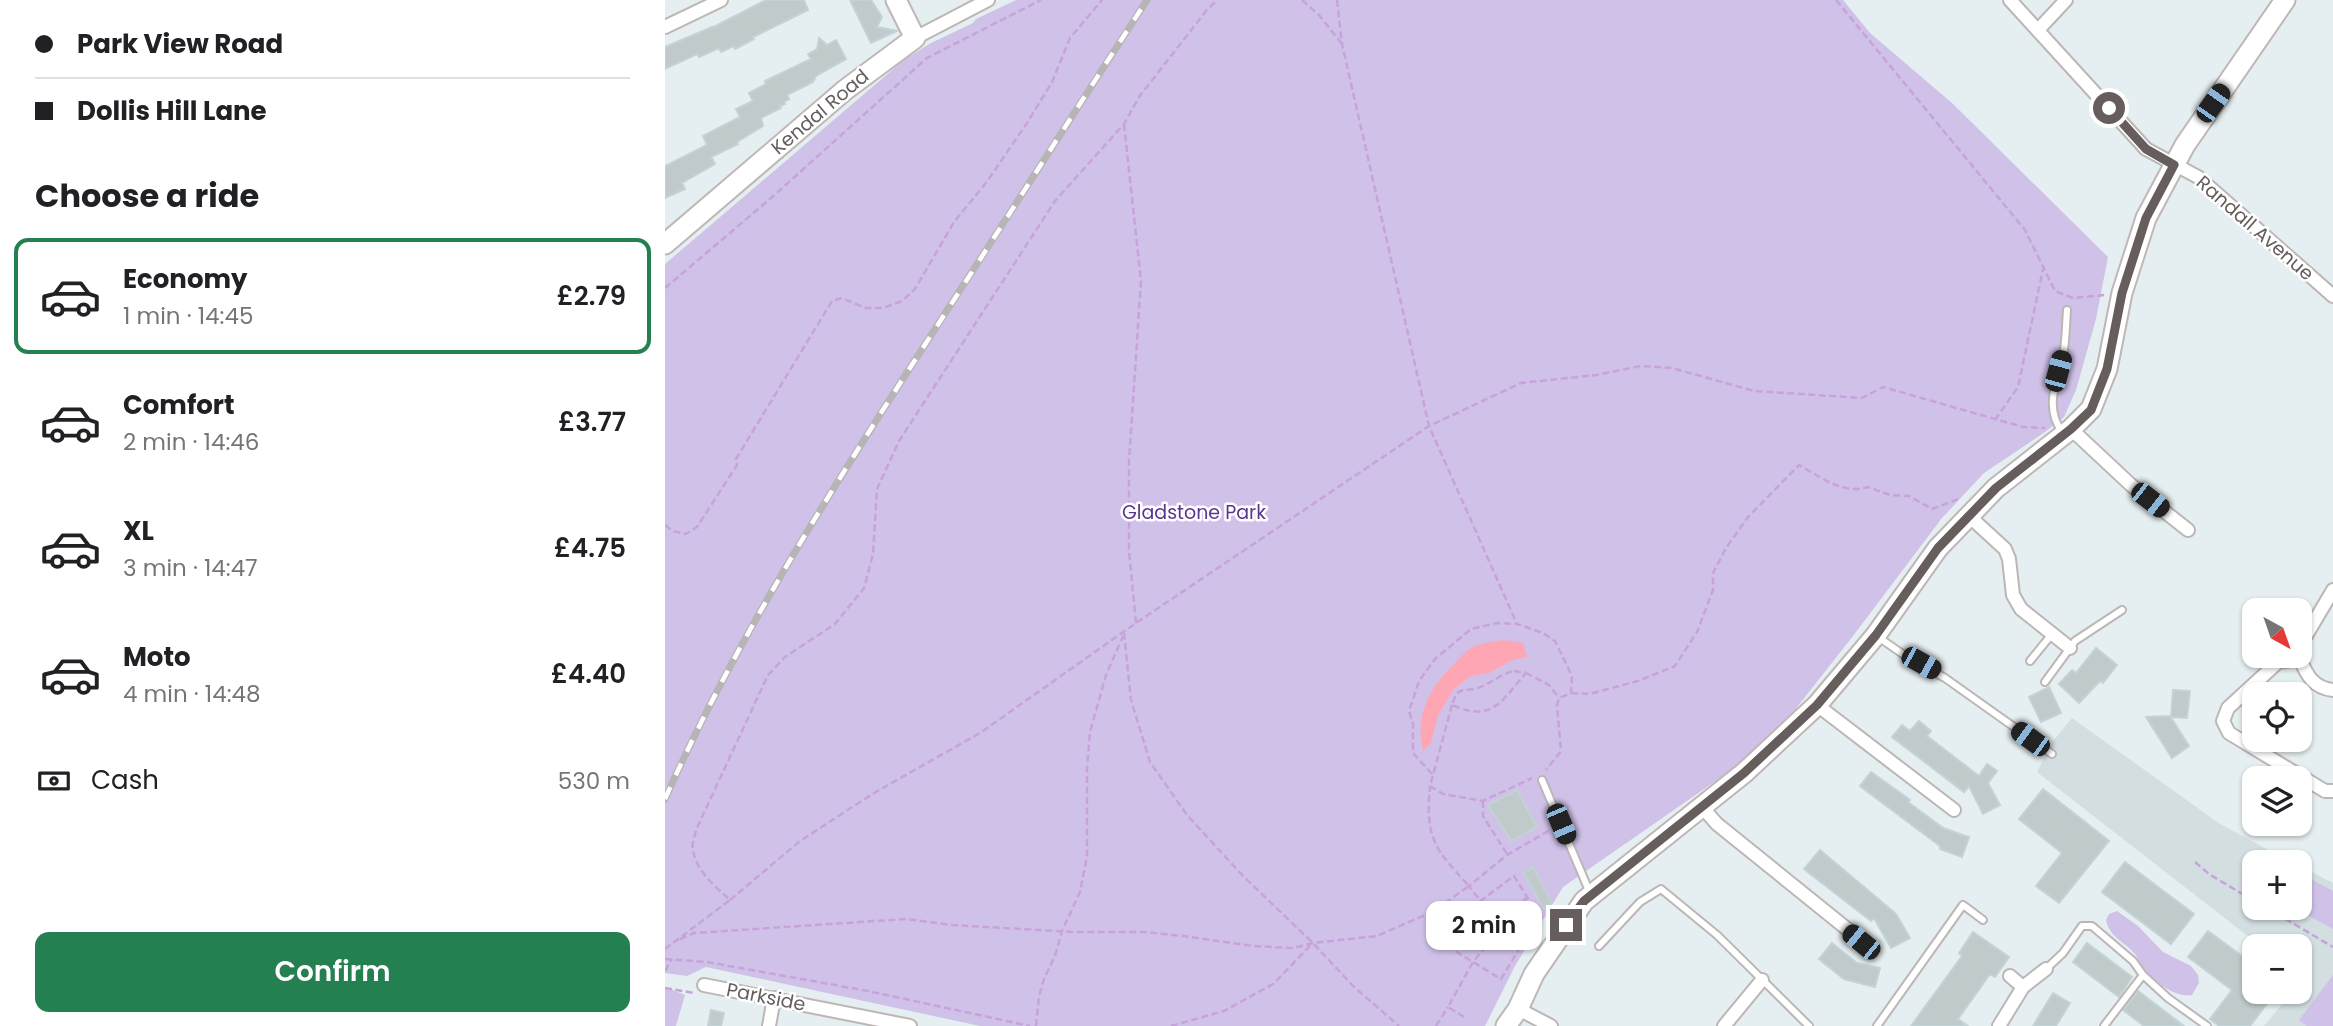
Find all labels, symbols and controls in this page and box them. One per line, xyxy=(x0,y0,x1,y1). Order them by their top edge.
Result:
text: Park View Road xyxy=(77,26,283,62)
street label: Kendal Road xyxy=(765,63,875,161)
car xyxy=(2193,80,2234,126)
route start xyxy=(2093,92,2125,124)
text: Dollis Hill Lane xyxy=(77,93,267,129)
street label: Randall Avenue xyxy=(2190,169,2320,287)
text: Choose a ride xyxy=(35,173,259,218)
text: Economy xyxy=(123,261,247,297)
icon: car xyxy=(39,265,102,328)
text: £2.79 xyxy=(557,278,626,314)
text: 1 min · 14:45 xyxy=(123,300,253,332)
car xyxy=(2043,348,2074,394)
text: Comfort xyxy=(123,387,235,423)
icon: car xyxy=(39,391,102,454)
text: £3.77 xyxy=(558,404,626,440)
text: 2 min · 14:46 xyxy=(123,426,259,458)
car xyxy=(2127,479,2174,521)
park label: Gladstone Park xyxy=(1122,499,1266,526)
text: XL xyxy=(123,513,154,549)
icon: car xyxy=(39,517,102,580)
text: £4.75 xyxy=(554,530,626,566)
text: 3 min · 14:47 xyxy=(123,552,258,584)
north arrow xyxy=(2242,598,2312,668)
map controls xyxy=(2242,598,2312,1004)
text: Moto xyxy=(123,639,191,675)
icon: car xyxy=(39,643,102,706)
car xyxy=(1898,644,1945,682)
text: £4.40 xyxy=(551,656,626,692)
text: 4 min · 14:48 xyxy=(123,678,261,710)
button: locate xyxy=(2242,682,2312,752)
car xyxy=(2007,718,2054,760)
icon: cash xyxy=(35,762,73,800)
text: Cash xyxy=(91,762,159,798)
text: 530 m xyxy=(558,765,630,797)
button: layers xyxy=(2242,766,2312,836)
car xyxy=(1544,801,1579,847)
button: + xyxy=(2242,850,2312,920)
callout: 2 min xyxy=(1426,900,1541,950)
text: 2 min xyxy=(1452,909,1516,941)
route end xyxy=(1550,909,1582,941)
car xyxy=(1839,921,1884,963)
button: Confirm xyxy=(35,932,630,1012)
button: − xyxy=(2242,934,2312,1004)
street label: Parkside xyxy=(724,976,808,1018)

